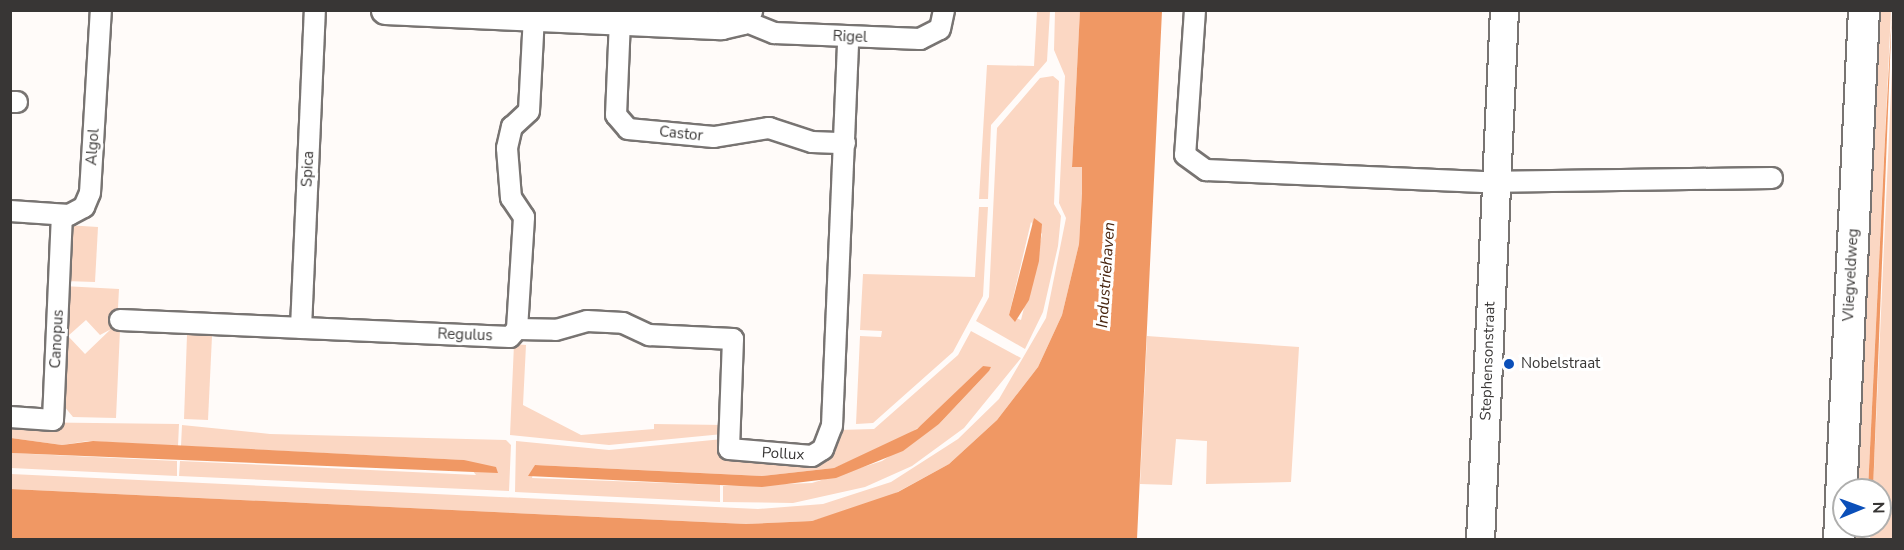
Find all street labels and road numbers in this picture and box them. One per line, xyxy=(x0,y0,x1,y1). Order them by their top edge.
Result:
street label: Rigel xyxy=(832,27,868,47)
street label: Castor xyxy=(658,123,704,145)
street label: Algol xyxy=(83,128,103,166)
street label: Spica xyxy=(298,150,318,188)
street label: Vliegveldweg xyxy=(1840,228,1862,322)
street label: Stephensonstraat xyxy=(1477,301,1499,421)
street label: Canopus xyxy=(46,309,68,369)
street label: Regulus xyxy=(437,325,493,345)
street label: Pollux xyxy=(761,444,805,464)

